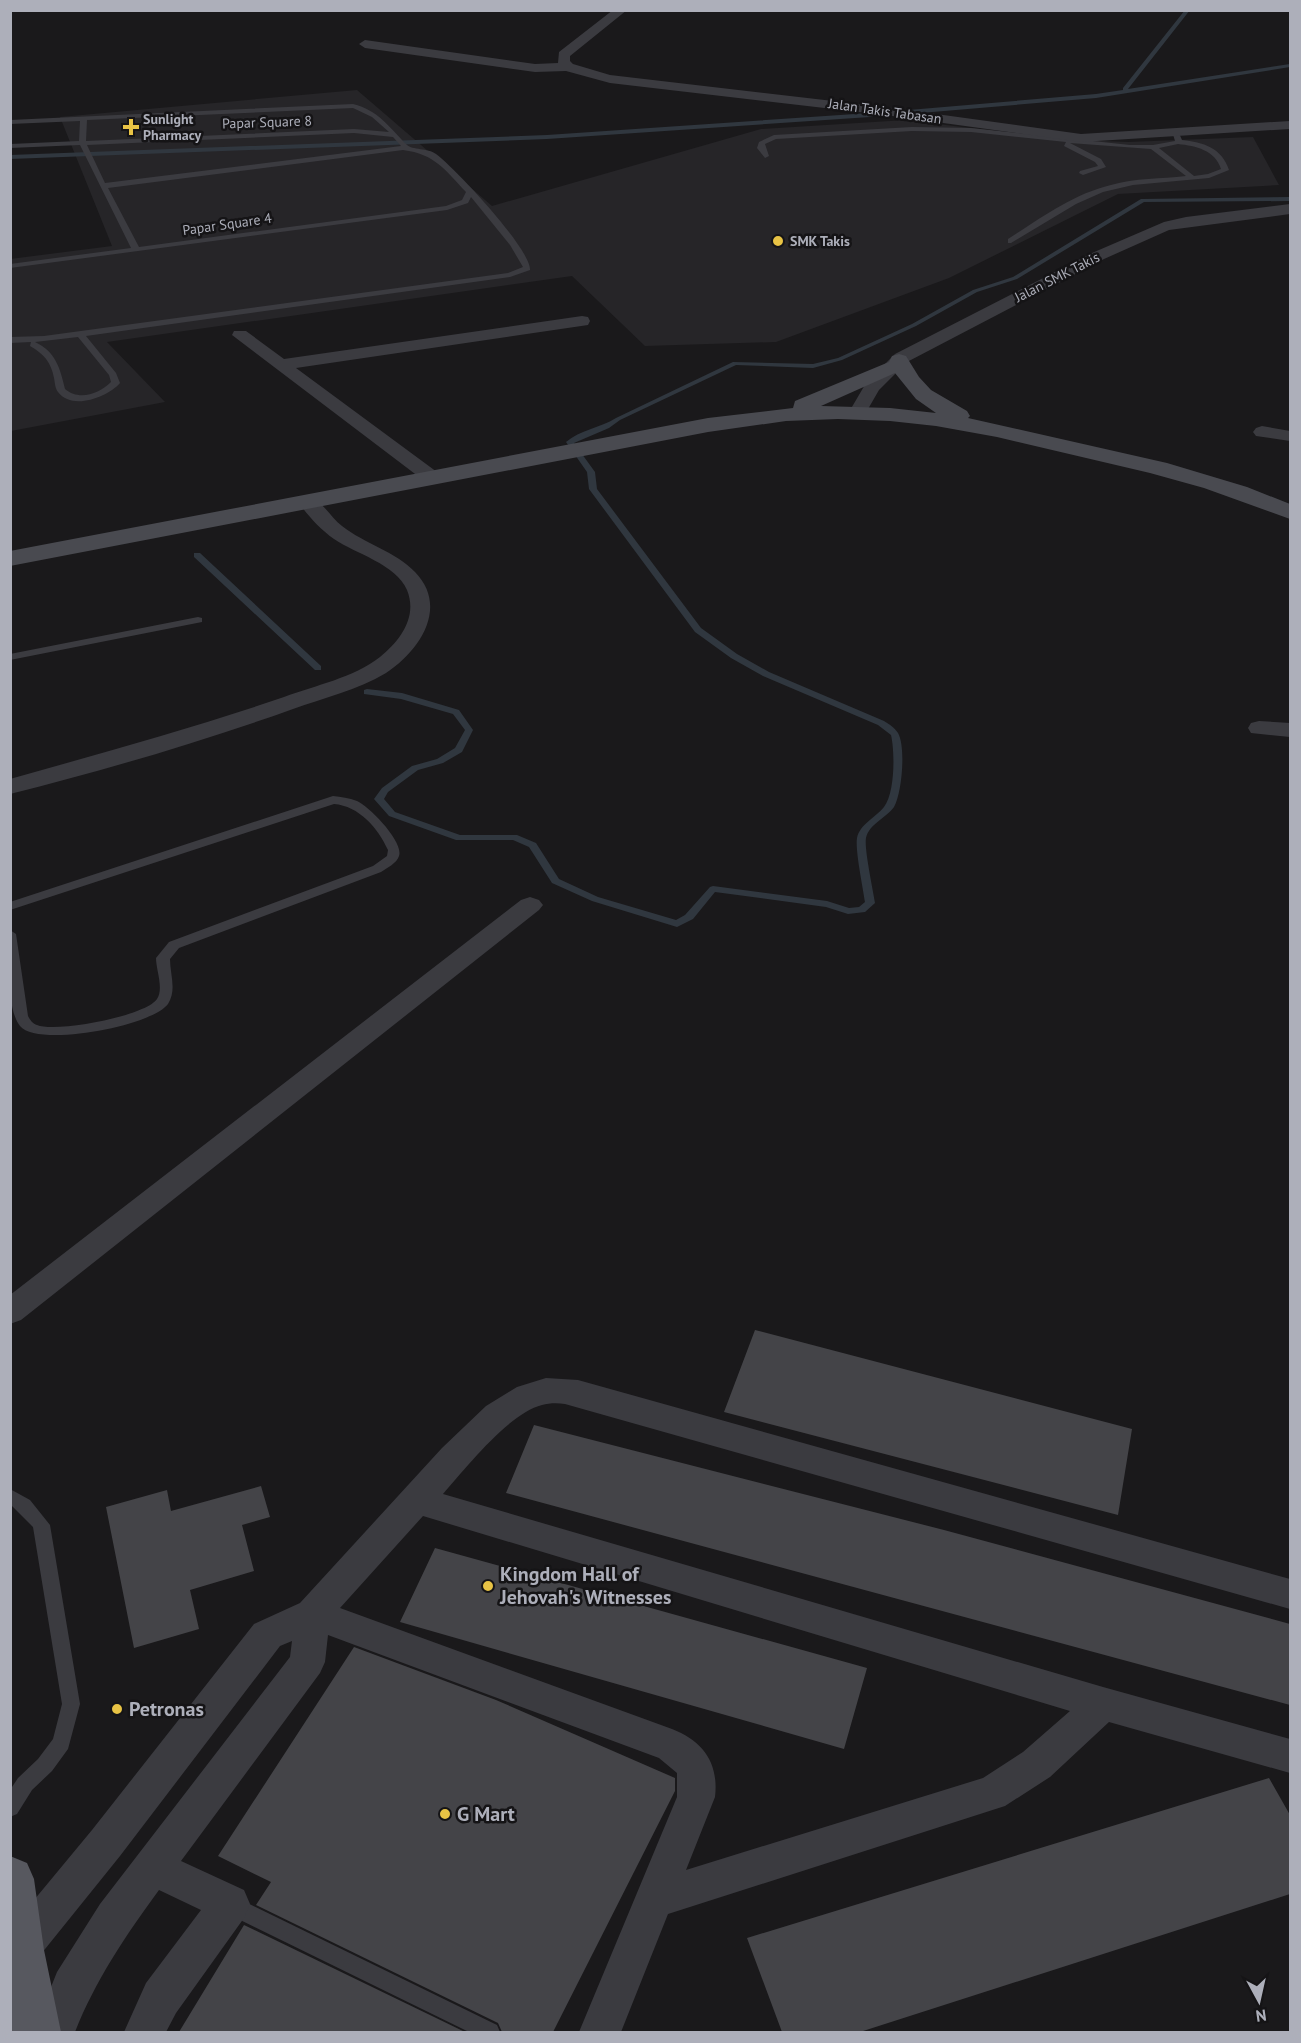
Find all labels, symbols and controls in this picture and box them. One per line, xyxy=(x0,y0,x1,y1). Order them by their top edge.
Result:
street label: Jalan Takis Tabasan xyxy=(826,94,943,128)
place label: Sunlight Pharmacy xyxy=(143,110,202,144)
street label: Papar Square 8 xyxy=(222,111,312,133)
marker: Sunlight Pharmacy xyxy=(124,120,138,134)
street label: Papar Square 4 xyxy=(181,209,273,239)
place label: SMK Takis xyxy=(790,232,850,250)
marker: SMK Takis xyxy=(771,234,785,248)
street label: Jalan SMK Takis xyxy=(1011,248,1103,307)
place label: Kingdom Hall of Jehovah's Witnesses xyxy=(499,1561,671,1610)
marker: Kingdom Hall of Jehovah's Witnesses xyxy=(481,1579,495,1593)
place label: Petronas xyxy=(129,1696,204,1722)
marker: Petronas xyxy=(110,1702,124,1716)
place label: G Mart xyxy=(457,1801,515,1827)
marker: G Mart xyxy=(438,1807,452,1821)
north arrow xyxy=(1229,1971,1289,2031)
text: N xyxy=(1254,2005,1268,2026)

